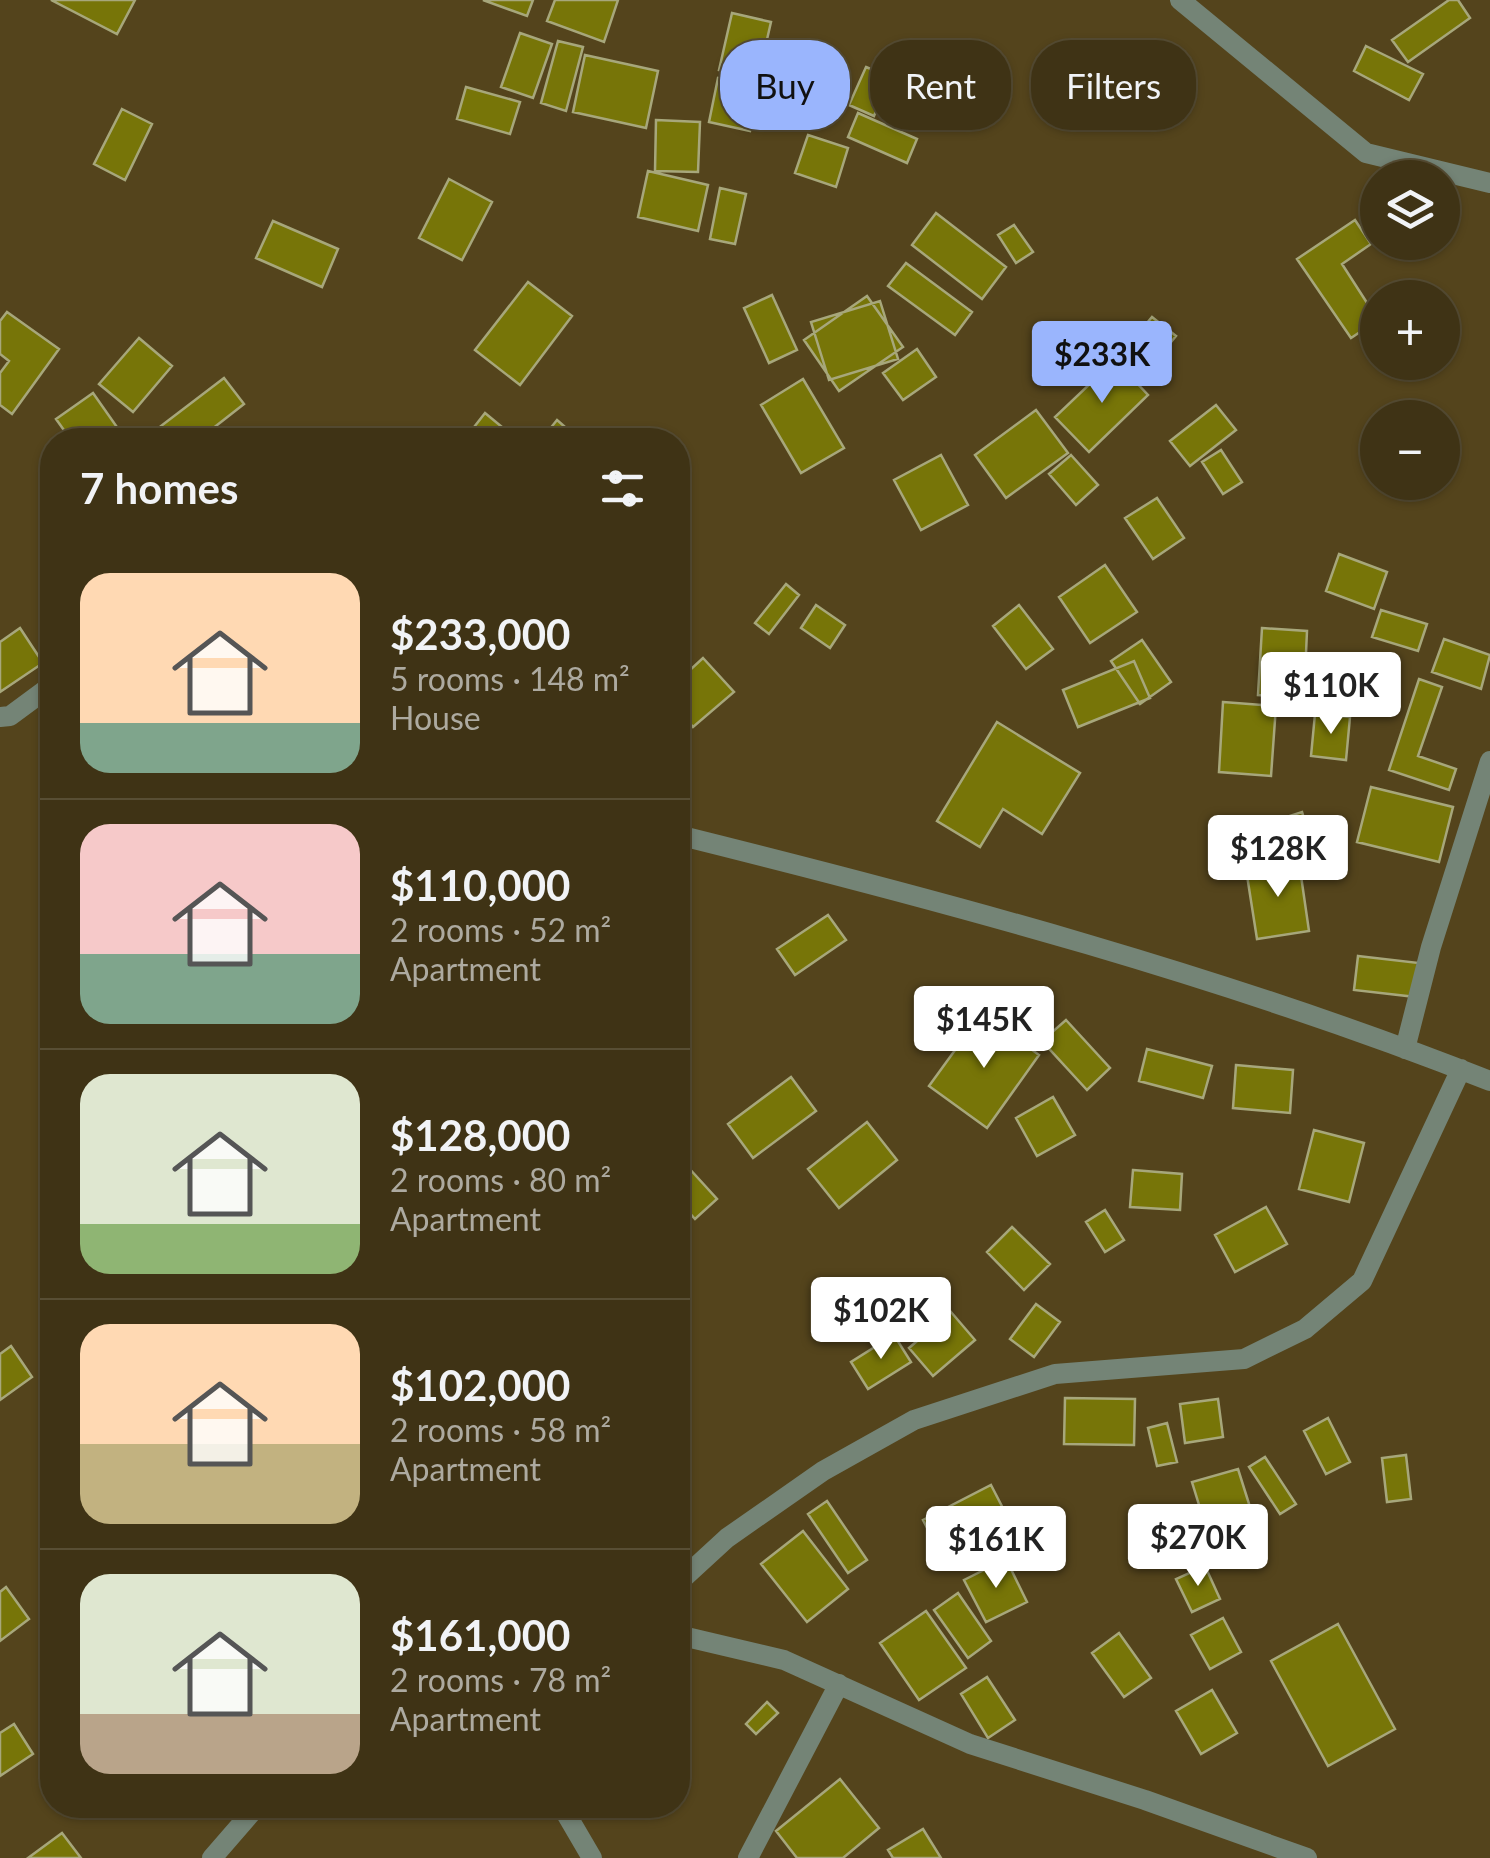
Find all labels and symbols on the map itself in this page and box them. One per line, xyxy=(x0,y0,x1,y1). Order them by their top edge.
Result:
pin: $233K xyxy=(1032,321,1172,406)
pin: $110K xyxy=(1261,652,1401,737)
pin: $128K xyxy=(1208,815,1348,900)
pin: $145K xyxy=(914,986,1054,1071)
pin: $102K xyxy=(811,1277,951,1362)
pin: $270K xyxy=(1128,1504,1268,1589)
pin: $161K xyxy=(926,1506,1066,1591)

